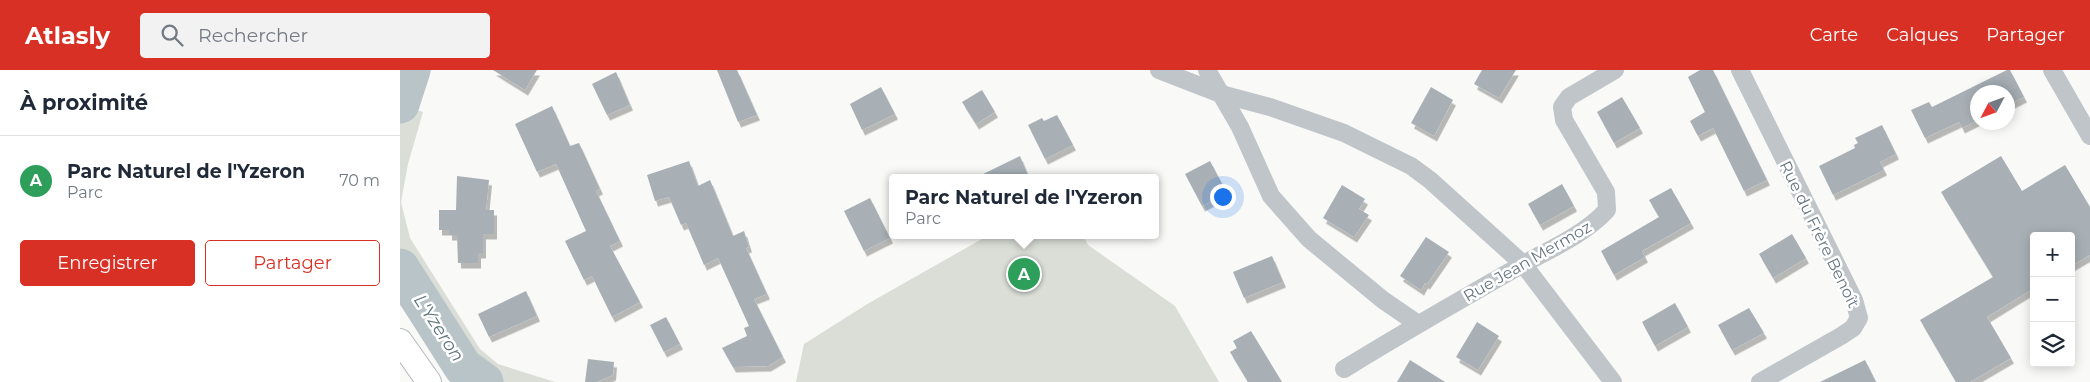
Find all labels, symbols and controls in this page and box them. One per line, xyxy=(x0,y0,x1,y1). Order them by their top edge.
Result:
search box xyxy=(140,13,490,58)
text: Atlasly xyxy=(25,21,110,50)
icon: search xyxy=(158,21,186,49)
text: Rechercher xyxy=(198,24,308,47)
text: Carte xyxy=(1810,24,1858,46)
text: Calques xyxy=(1886,24,1958,46)
text: Partager xyxy=(1986,24,2065,46)
north arrow xyxy=(1970,85,2015,130)
text: À proximité xyxy=(20,90,148,115)
street label: Rue du Frère Benoît xyxy=(1776,158,1864,311)
text: Parc Naturel de l'Yzeron xyxy=(67,160,305,183)
text: A xyxy=(30,171,42,190)
text: 70 m xyxy=(339,171,380,190)
popup xyxy=(889,174,1159,239)
text: Parc xyxy=(67,183,103,202)
your location xyxy=(1210,184,1236,210)
text: Parc Naturel de l'Yzeron xyxy=(905,186,1143,209)
text: Parc xyxy=(905,209,941,228)
street label: Rue Jean Mermoz xyxy=(1460,217,1595,306)
map controls xyxy=(2030,232,2075,367)
button: + xyxy=(2030,232,2075,277)
button: Enregistrer xyxy=(20,240,195,286)
button: Partager xyxy=(205,240,380,286)
pin: A xyxy=(1008,255,1040,293)
button: − xyxy=(2030,277,2075,322)
water label: L'Yzeron xyxy=(409,290,469,366)
button: layers xyxy=(2030,322,2075,367)

